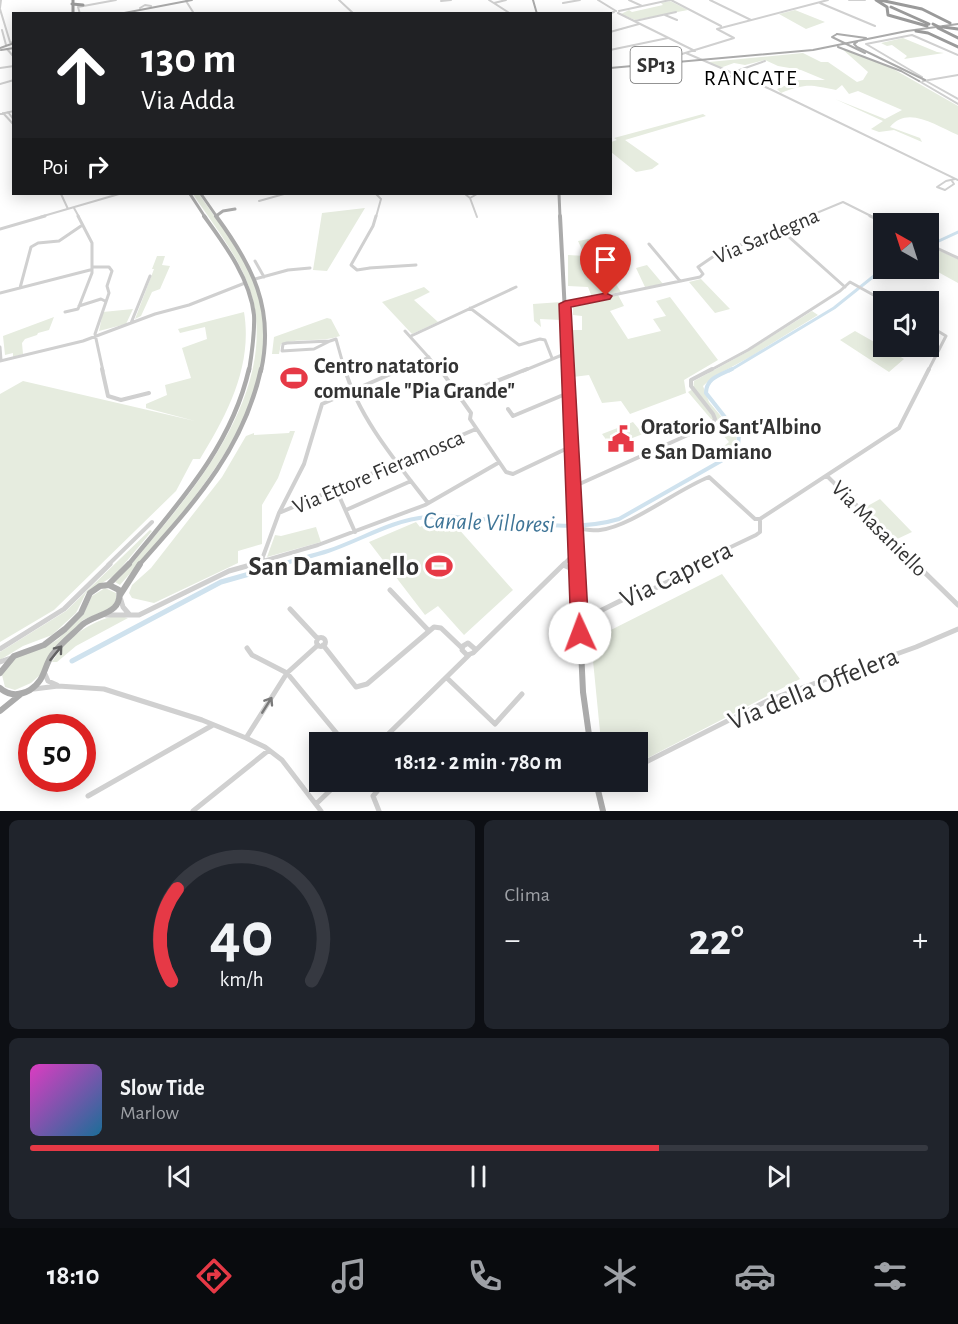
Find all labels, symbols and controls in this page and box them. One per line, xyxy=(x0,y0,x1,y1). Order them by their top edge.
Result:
icon: ahead xyxy=(42,36,120,114)
text: 130 m xyxy=(141,38,236,80)
road number: SP13 xyxy=(630,47,682,83)
district label: RANCATE xyxy=(704,67,798,89)
text: Via Adda xyxy=(141,87,235,114)
icon: right xyxy=(81,150,114,183)
text: Poi xyxy=(42,156,69,178)
street label: Via Sardegna xyxy=(711,204,822,268)
north arrow xyxy=(873,213,939,279)
map controls xyxy=(873,213,939,357)
pin xyxy=(580,234,631,296)
icon: arrive xyxy=(589,243,622,276)
button: sound xyxy=(873,291,939,357)
place label: Centro natatorio comunale "Pia Grande" xyxy=(314,355,515,402)
sports icon: Centro natatorio comunale "Pia Grande" xyxy=(279,363,309,393)
place label: Oratorio Sant'Albino e San Damiano xyxy=(641,416,822,463)
public building icon: Oratorio Sant'Albino e San Damiano xyxy=(606,424,636,454)
street label: Via Ettore Fieramosca xyxy=(290,426,467,518)
street label: Via Masaniello xyxy=(827,477,931,581)
water label: Canale Villoresi xyxy=(423,509,555,537)
street label: Via Caprera xyxy=(616,536,736,613)
sports icon: San Damianello xyxy=(424,551,454,581)
place label: San Damianello xyxy=(248,553,419,580)
position arrow xyxy=(548,601,612,665)
street label: Via della Offelera xyxy=(724,642,902,735)
one-way arrow xyxy=(49,645,62,661)
one-way arrow xyxy=(260,697,273,714)
speed limit sign: 50 xyxy=(18,714,96,792)
text: 18:12 · 2 min · 780 m xyxy=(395,751,562,773)
text: Clima xyxy=(505,885,550,905)
text: 40 xyxy=(210,905,274,967)
text: 22° xyxy=(688,918,744,963)
text: − xyxy=(505,924,520,957)
text: + xyxy=(912,924,928,957)
text: km/h xyxy=(220,970,264,991)
text: Slow Tide xyxy=(120,1077,205,1099)
text: Marlow xyxy=(120,1103,179,1123)
icon: previous xyxy=(163,1160,196,1193)
icon: pause xyxy=(462,1160,495,1193)
icon: next xyxy=(762,1160,795,1193)
icon: directions xyxy=(193,1255,235,1297)
icon: music xyxy=(328,1255,370,1297)
icon: phone xyxy=(464,1255,506,1297)
icon: climate xyxy=(599,1255,641,1297)
icon: car xyxy=(734,1255,776,1297)
icon: filters xyxy=(869,1255,911,1297)
text: 18:10 xyxy=(47,1262,100,1289)

